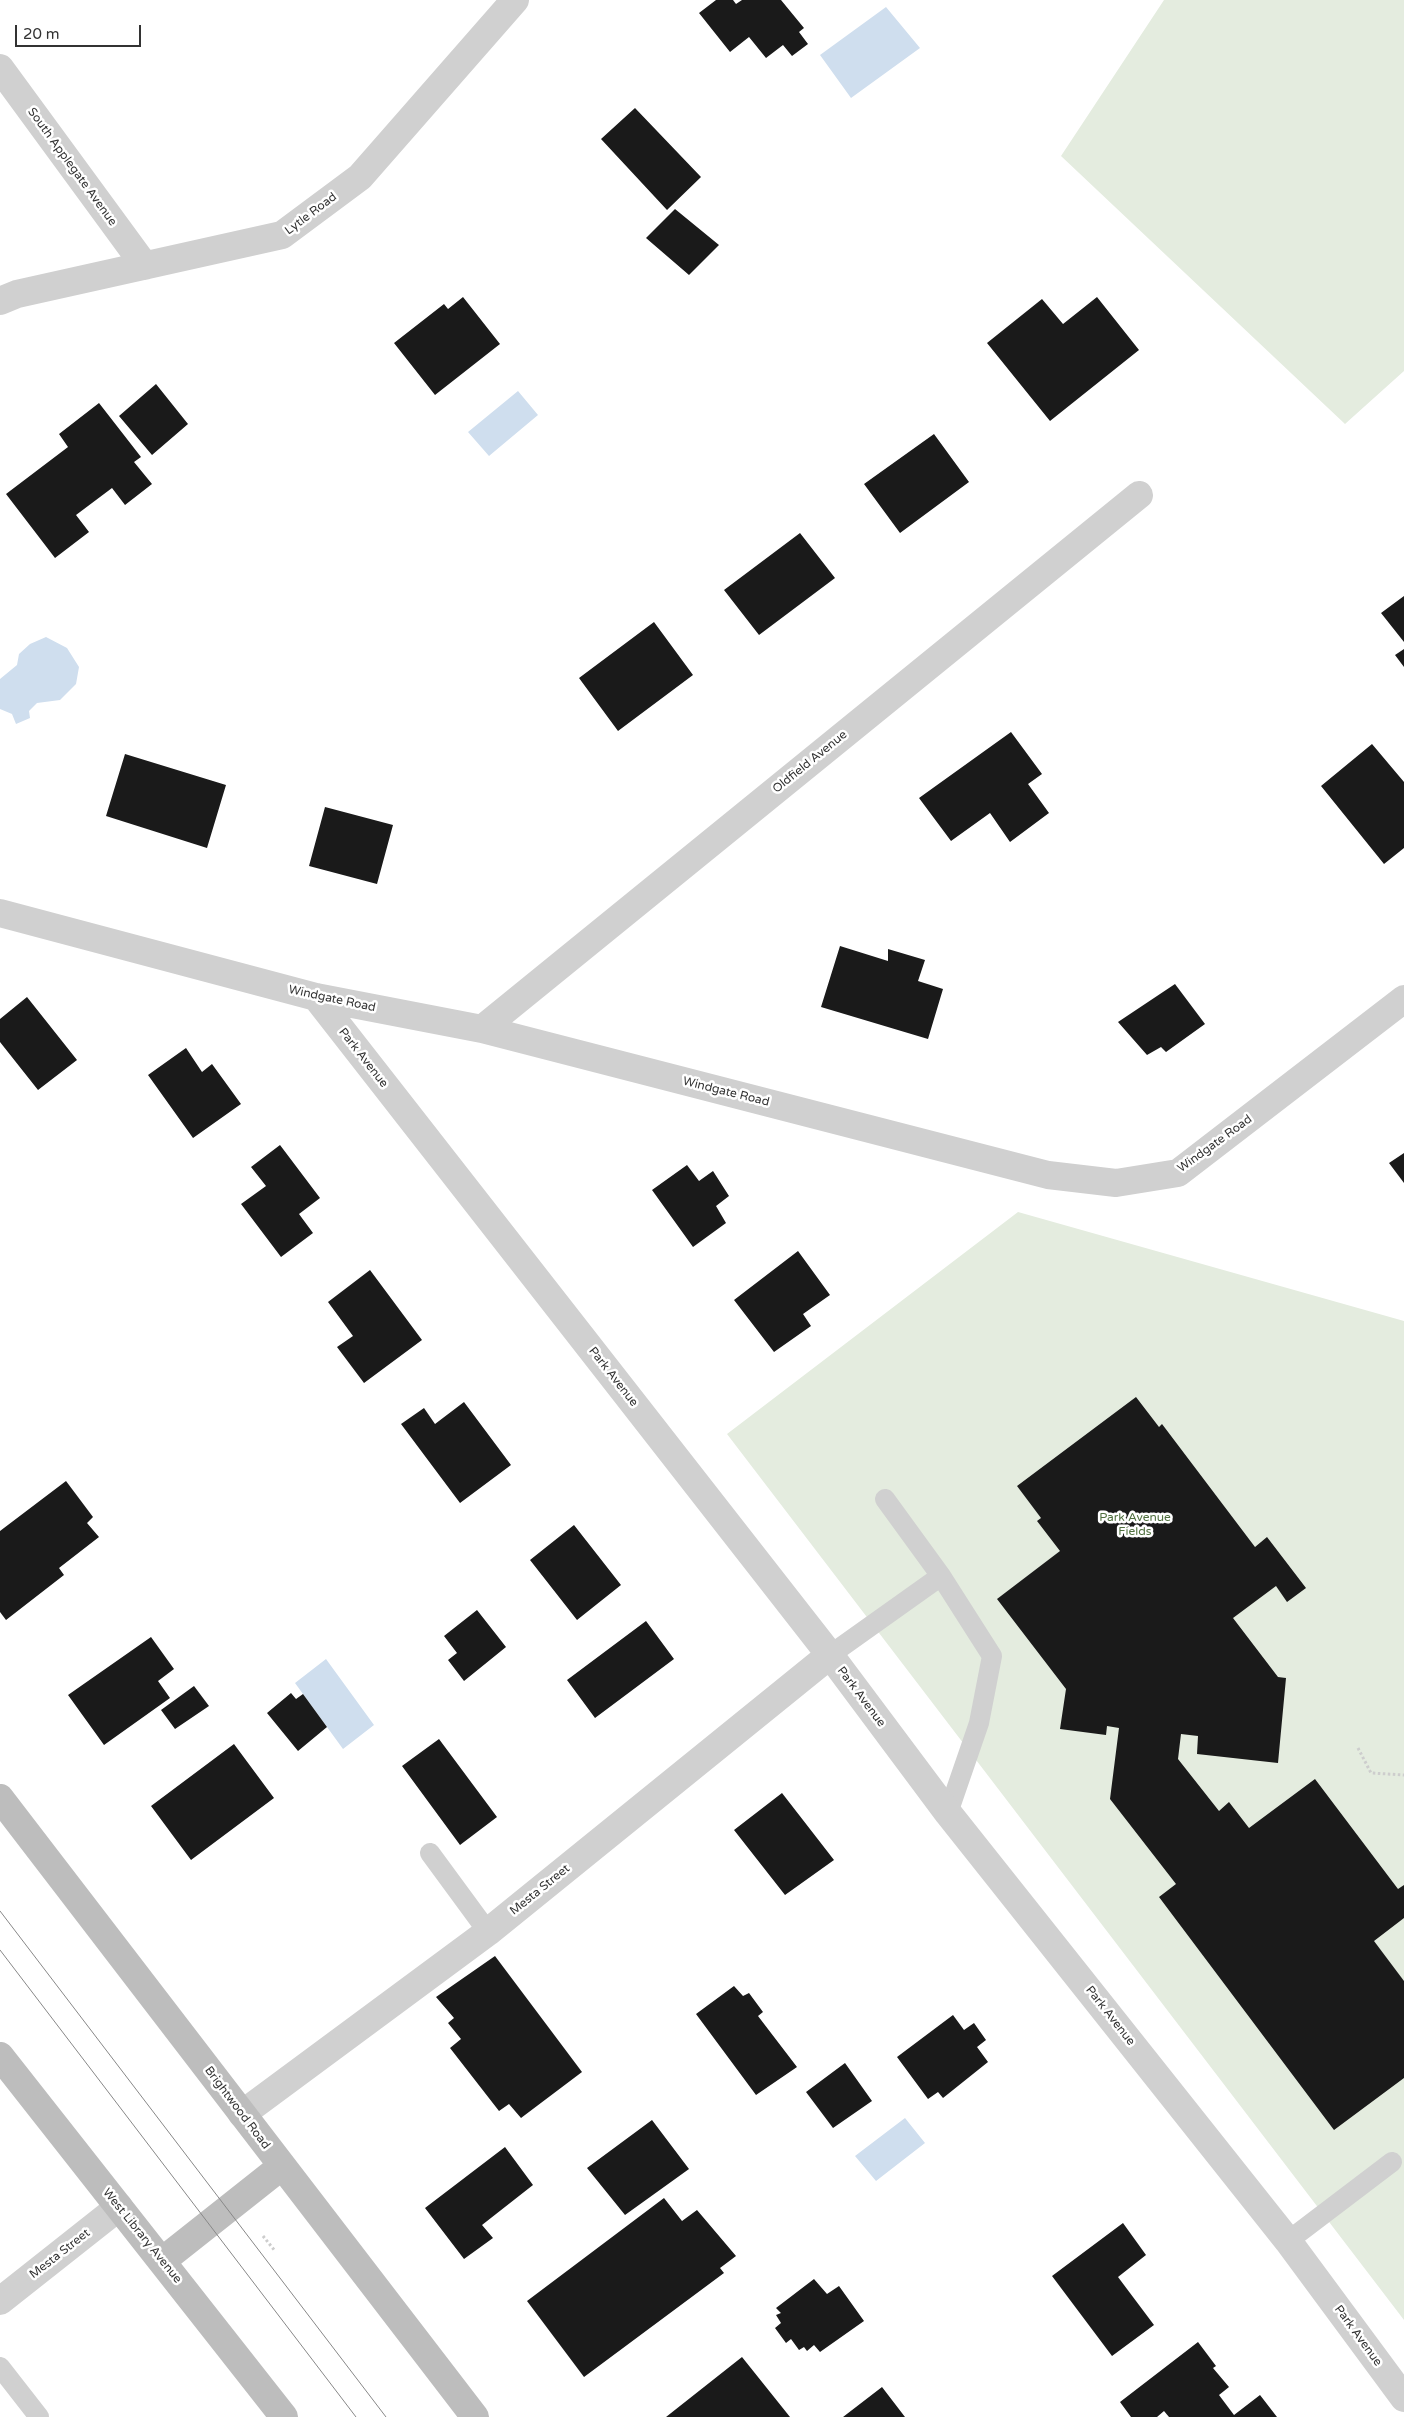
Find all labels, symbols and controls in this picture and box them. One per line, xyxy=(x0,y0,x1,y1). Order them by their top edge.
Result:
scale bar xyxy=(18,15,144,47)
text: 20 m xyxy=(23,25,60,43)
street label: South Applegate Avenue xyxy=(24,105,120,229)
street label: Lytle Road xyxy=(282,190,340,238)
street label: Oldfield Avenue xyxy=(770,728,850,796)
street label: Windgate Road xyxy=(287,983,377,1015)
street label: Park Avenue xyxy=(335,1025,391,1091)
street label: Windgate Road xyxy=(681,1074,771,1110)
street label: Windgate Road xyxy=(1175,1112,1255,1176)
street label: Park Avenue xyxy=(585,1344,641,1410)
park label: Park Avenue Fields xyxy=(1099,1511,1171,1539)
street label: Park Avenue xyxy=(834,1664,888,1730)
street label: Mesta Street xyxy=(507,1862,573,1918)
street label: Park Avenue xyxy=(1082,1983,1138,2049)
street label: Brightwood Road xyxy=(201,2064,273,2152)
street label: West Library Avenue xyxy=(99,2186,185,2286)
street label: Mesta Street xyxy=(27,2226,93,2282)
street label: Park Avenue xyxy=(1331,2303,1385,2369)

